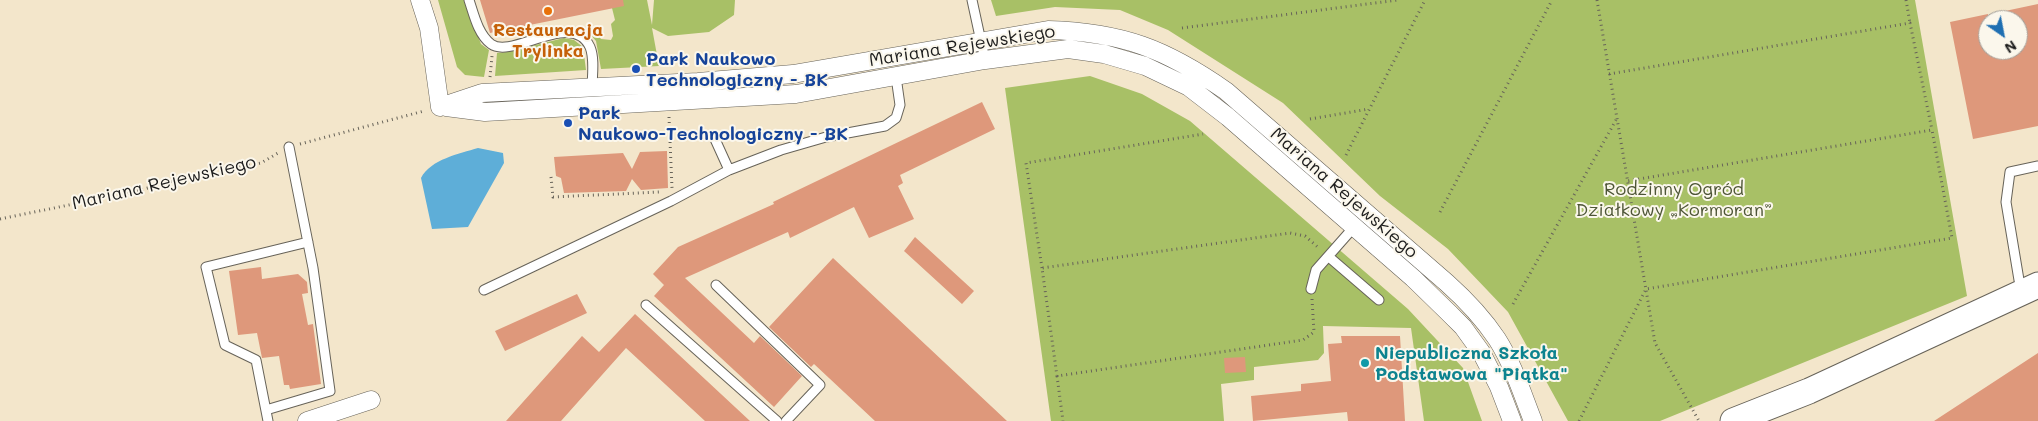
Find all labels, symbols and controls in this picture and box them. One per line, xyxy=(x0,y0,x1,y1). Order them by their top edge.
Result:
marker: Restauracja Trylinka xyxy=(542,5,554,17)
north arrow xyxy=(1978,10,2028,60)
place label: Restauracja Trylinka xyxy=(493,19,603,62)
street label: Mariana Rejewskiego xyxy=(867,21,1057,71)
text: N xyxy=(2001,36,2021,58)
place label: Park Naukowo Technologiczny - BK xyxy=(646,48,828,90)
marker: Park Naukowo Technologiczny - BK xyxy=(630,63,642,75)
place label: Park Naukowo-Technologiczny - BK xyxy=(578,102,848,144)
marker: Park Naukowo-Technologiczny - BK xyxy=(562,117,574,129)
street label: Mariana Rejewskiego xyxy=(1266,123,1422,263)
street label: Mariana Rejewskiego xyxy=(70,151,258,215)
park label: Rodzinny Ogród Działkowy „Kormoran” xyxy=(1576,178,1772,220)
place label: Niepubliczna Szkoła Podstawowa "Piątka" xyxy=(1375,342,1568,384)
marker: Niepubliczna Szkoła Podstawowa "Piątka" xyxy=(1359,357,1371,369)

